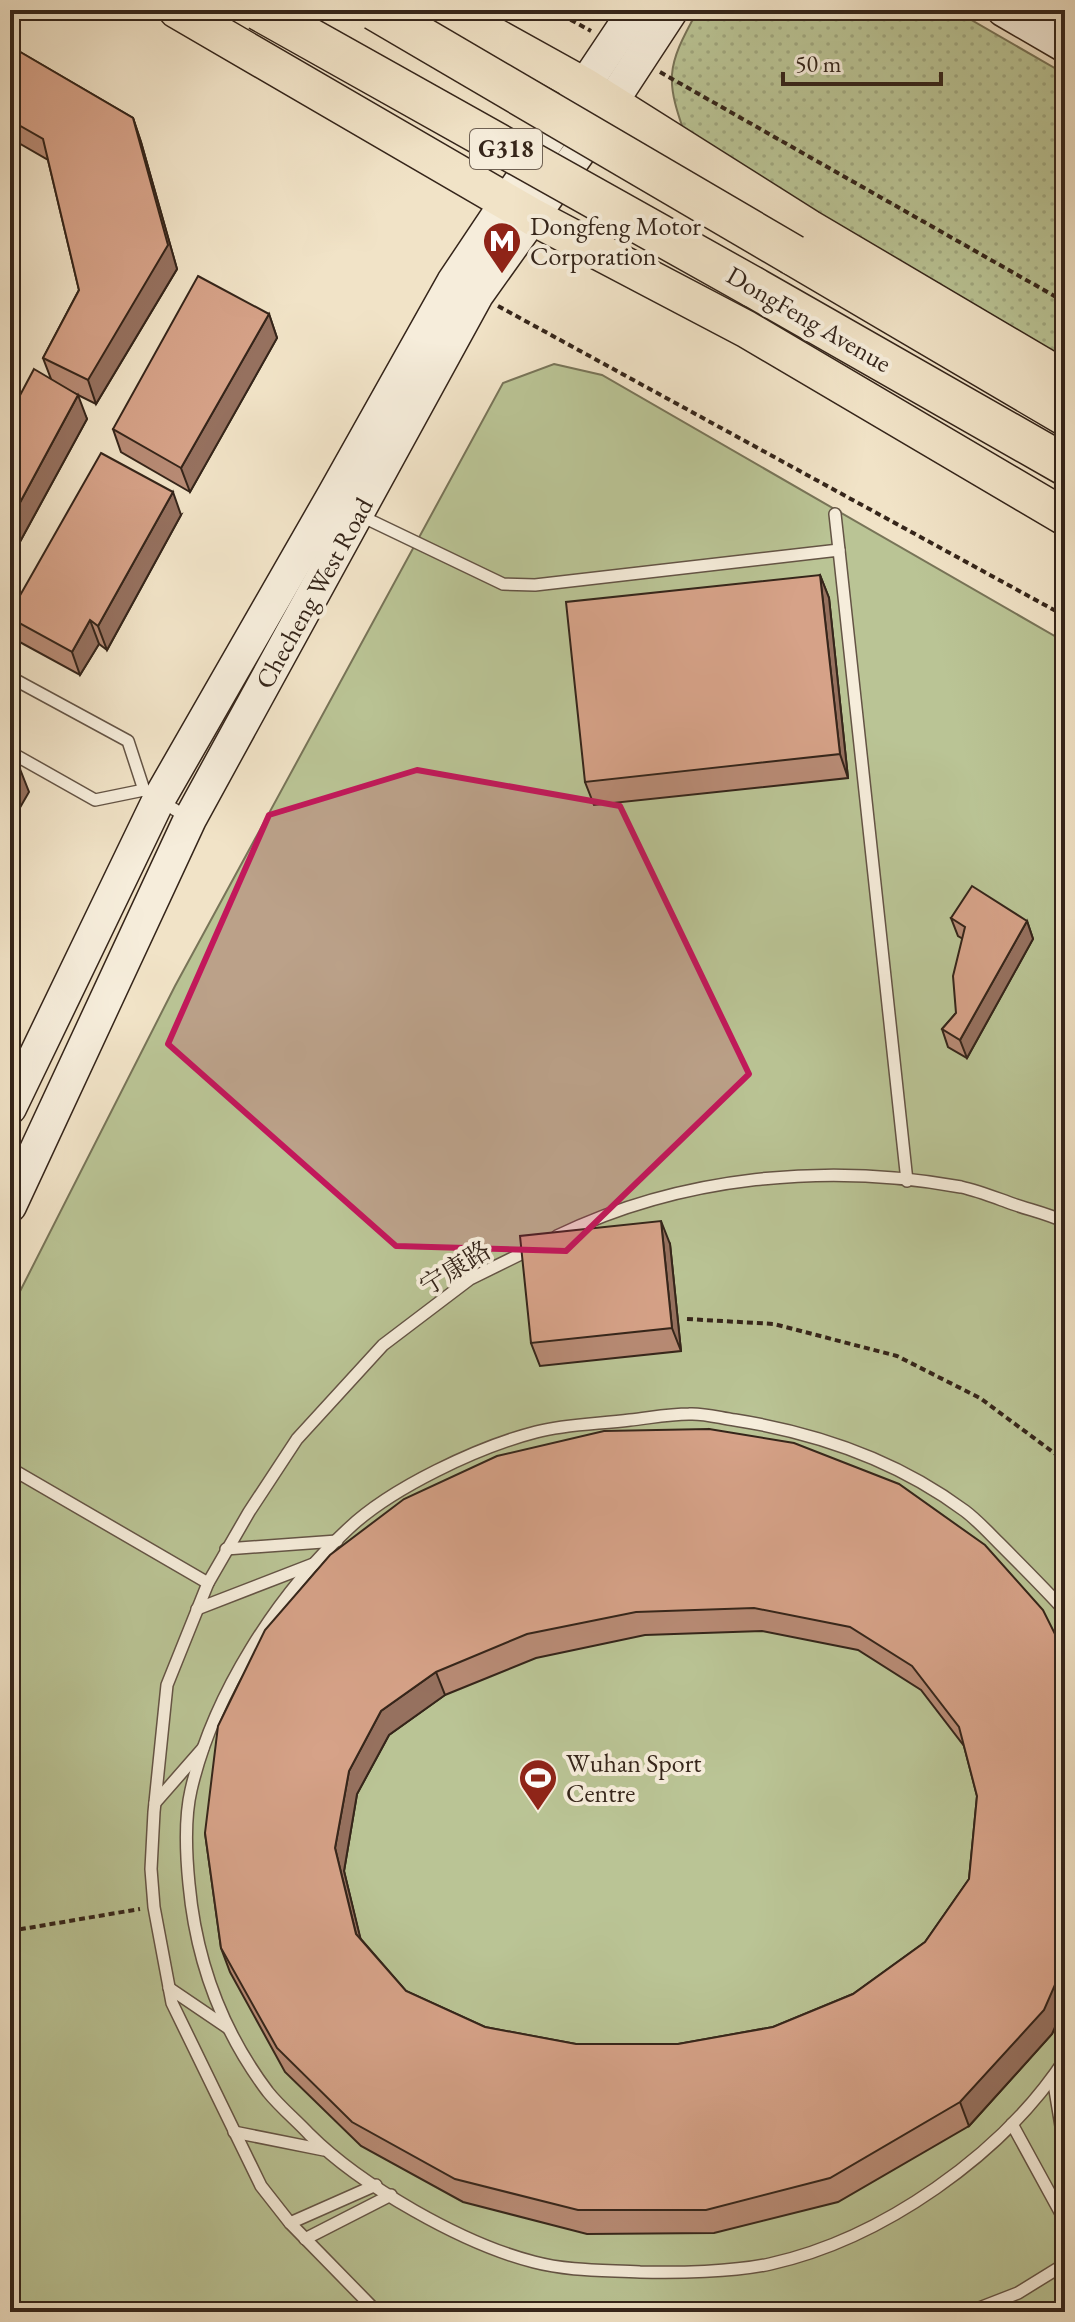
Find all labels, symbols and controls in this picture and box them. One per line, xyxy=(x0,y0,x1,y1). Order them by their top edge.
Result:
scale bar xyxy=(783,36,941,86)
text: 50 m xyxy=(795,48,842,79)
road number: G318 xyxy=(470,129,542,169)
place label: Dongfeng Motor Corporation xyxy=(530,209,701,273)
metro station icon: Dongfeng Motor Corporation xyxy=(481,220,523,275)
street label: DongFeng Avenue xyxy=(720,258,898,380)
street label: Checheng West Road xyxy=(247,491,381,695)
street label: 宁康路 xyxy=(413,1233,497,1303)
place label: Wuhan Sport Centre xyxy=(566,1746,702,1810)
sports icon: Wuhan Sport Centre xyxy=(517,1757,559,1812)

